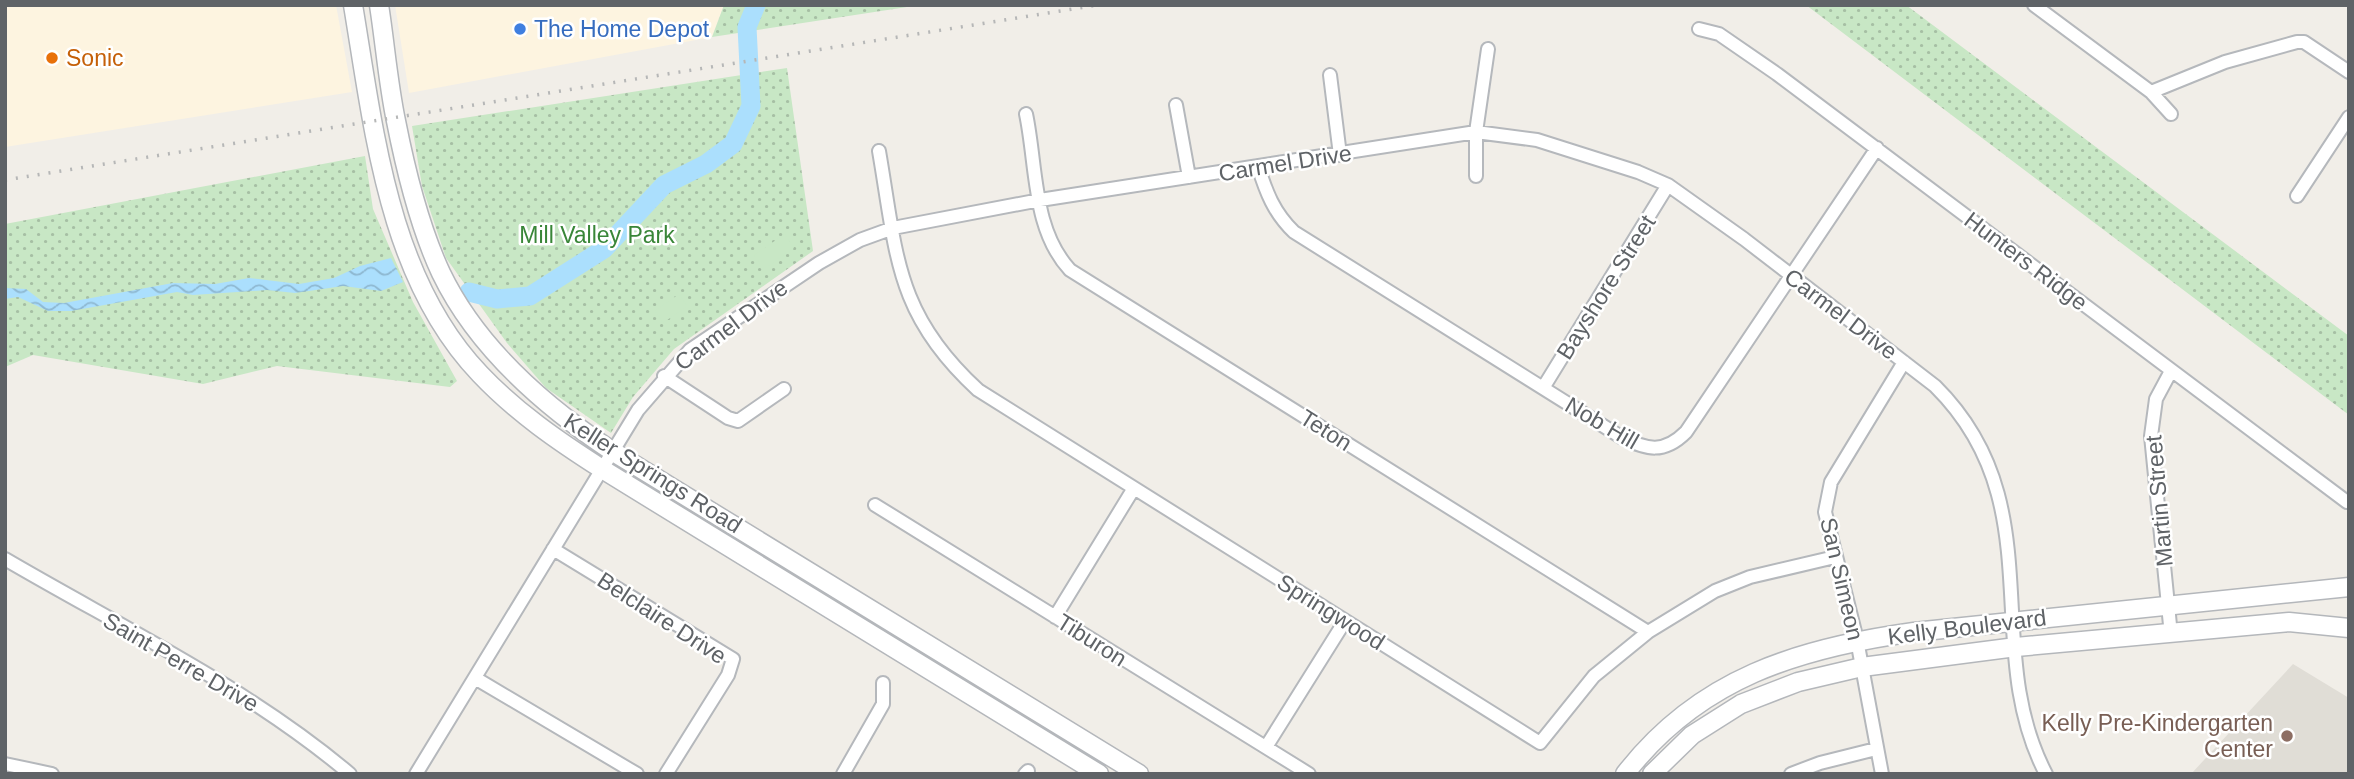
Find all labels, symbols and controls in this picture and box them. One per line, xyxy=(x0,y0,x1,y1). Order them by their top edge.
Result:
place label: The Home Depot xyxy=(534,16,710,42)
marker: The Home Depot xyxy=(512,21,528,37)
place label: Sonic xyxy=(66,45,124,71)
marker: Sonic xyxy=(44,50,60,66)
street label: Carmel Drive xyxy=(1217,140,1353,186)
street label: Hunters Ridge xyxy=(1959,206,2093,316)
street label: Bayshore Street xyxy=(1551,210,1661,364)
park label: Mill Valley Park xyxy=(519,222,675,248)
street label: Carmel Drive xyxy=(1780,263,1902,365)
street label: Carmel Drive xyxy=(670,274,792,376)
street label: Nob Hill xyxy=(1561,392,1643,454)
street label: Teton xyxy=(1295,404,1357,456)
street label: Keller Springs Road xyxy=(559,408,747,538)
street label: Martin Street xyxy=(2140,434,2178,568)
street label: San Simeon xyxy=(1815,515,1869,643)
street label: Belclaire Drive xyxy=(593,567,731,669)
street label: Springwood xyxy=(1273,569,1389,655)
street label: Kelly Boulevard xyxy=(1886,604,2048,650)
street label: Saint Perre Drive xyxy=(99,607,263,717)
street label: Tiburon xyxy=(1052,609,1132,671)
place label: Kelly Pre-Kindergarten Center xyxy=(2042,710,2273,762)
marker: Kelly Pre-Kindergarten Center xyxy=(2279,728,2295,744)

